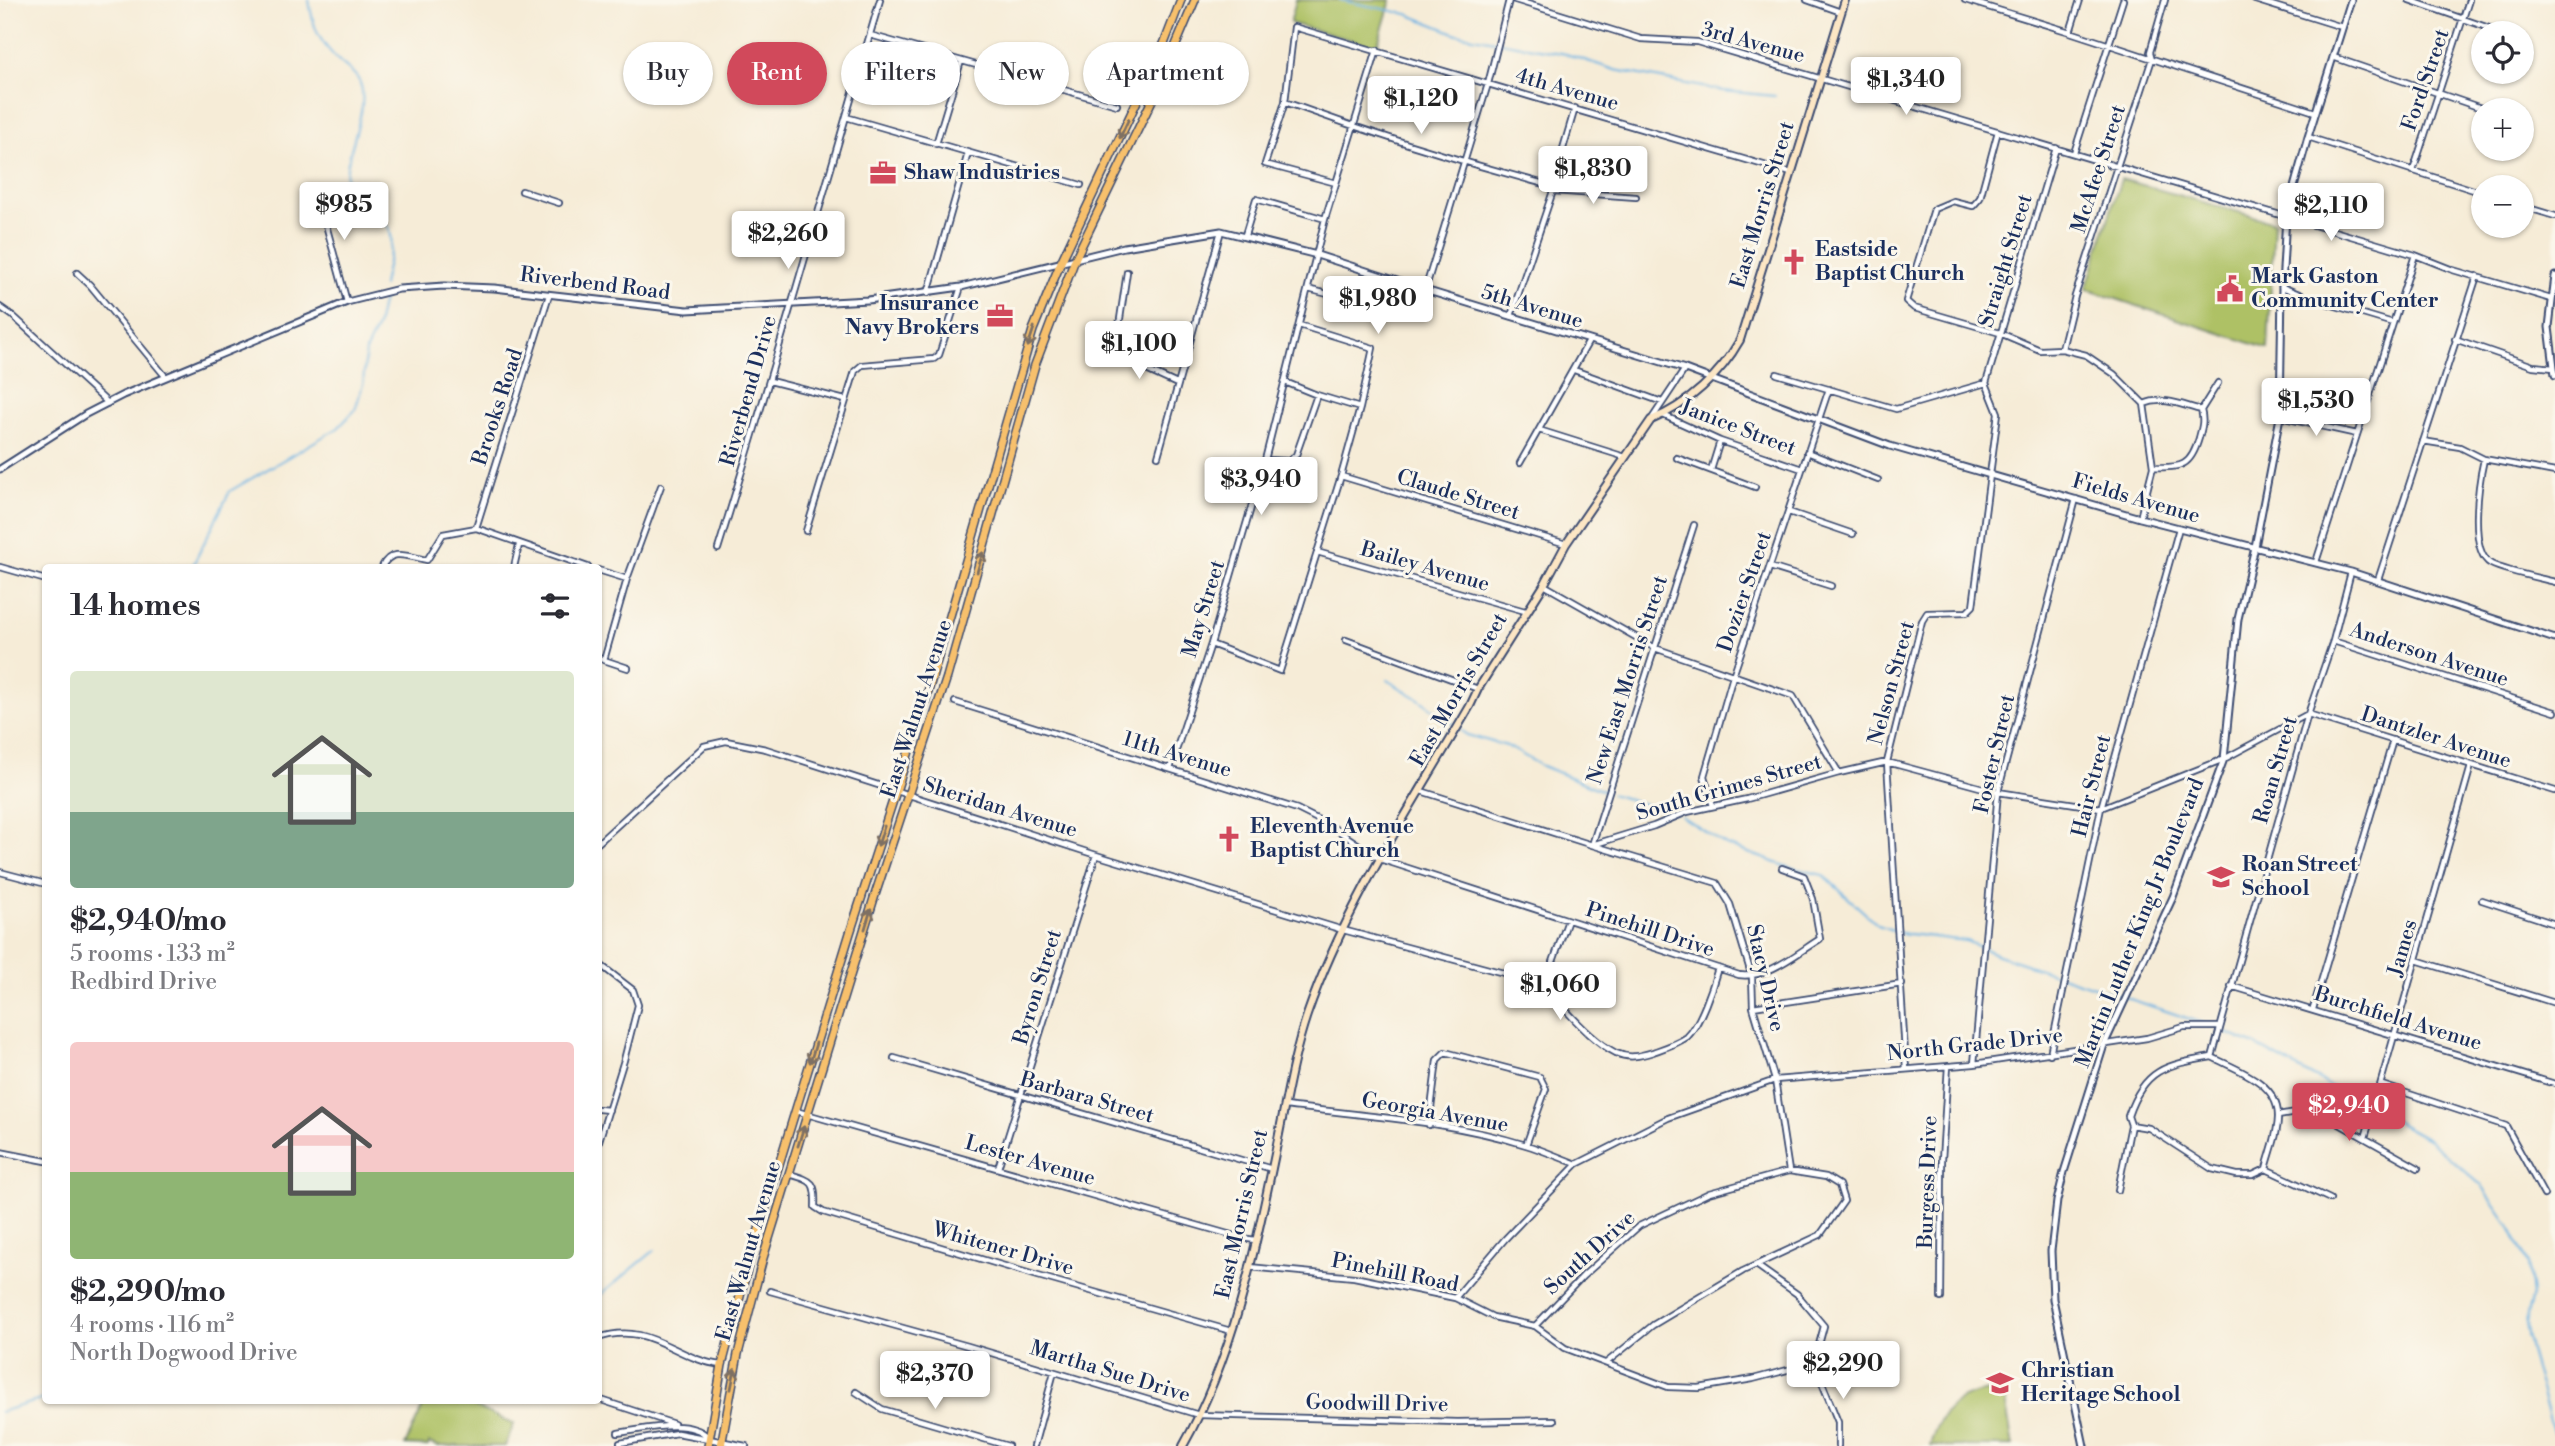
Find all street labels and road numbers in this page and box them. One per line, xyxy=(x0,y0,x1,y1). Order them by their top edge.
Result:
street label: 3rd Avenue xyxy=(1698,17,1808,69)
street label: Ford Street xyxy=(2396,25,2456,134)
street label: 4th Avenue xyxy=(1512,63,1622,117)
street label: McAfee Street xyxy=(2066,101,2132,236)
street label: East Morris Street xyxy=(1725,118,1801,292)
street label: Straight Street xyxy=(1973,191,2039,331)
street label: Riverbend Road xyxy=(518,262,672,306)
street label: 5th Avenue xyxy=(1478,279,1586,335)
street label: Riverbend Drive xyxy=(715,312,783,470)
street label: Brooks Road xyxy=(467,345,529,470)
street label: Janice Street xyxy=(1676,394,1800,462)
street label: Claude Street xyxy=(1393,464,1523,526)
street label: Fields Avenue xyxy=(2069,468,2203,530)
street label: Dozier Street xyxy=(1712,528,1778,656)
street label: Bailey Avenue xyxy=(1357,536,1492,598)
street label: May Street xyxy=(1177,557,1231,661)
street label: New East Morris Street xyxy=(1582,572,1674,788)
street label: East Morris Street xyxy=(1404,608,1514,771)
street label: East Walnut Avenue xyxy=(876,616,958,802)
street label: Anderson Avenue xyxy=(2345,617,2512,693)
street label: Nelson Street xyxy=(1863,618,1921,748)
street label: Foster Street xyxy=(1969,691,2021,816)
street label: Dantzler Avenue xyxy=(2358,701,2514,775)
street label: Roan Street xyxy=(2248,713,2304,827)
street label: 11th Avenue xyxy=(1119,726,1235,784)
street label: Hair Street xyxy=(2067,731,2117,840)
street label: South Grimes Street xyxy=(1633,749,1825,827)
street label: Sheridan Avenue xyxy=(920,772,1080,844)
street label: Martin Luther King Jr Boulevard xyxy=(2070,774,2210,1072)
street label: Pinehill Drive xyxy=(1582,897,1718,963)
street label: James xyxy=(2382,917,2423,980)
street label: Stacy Drive xyxy=(1740,922,1790,1034)
street label: Byron Street xyxy=(1008,926,1068,1049)
street label: Burchfield Avenue xyxy=(2310,981,2485,1057)
street label: North Grade Drive xyxy=(1886,1023,2064,1067)
street label: Barbara Street xyxy=(1016,1066,1157,1130)
street label: Georgia Avenue xyxy=(1359,1087,1511,1139)
street label: Burgess Drive xyxy=(1913,1115,1943,1250)
street label: East Morris Street xyxy=(1210,1126,1274,1301)
street label: Lester Avenue xyxy=(962,1130,1098,1192)
street label: East Walnut Avenue xyxy=(711,1158,787,1344)
street label: South Drive xyxy=(1539,1205,1641,1301)
street label: Whitener Drive xyxy=(928,1216,1077,1282)
street label: Pinehill Road xyxy=(1329,1248,1461,1298)
street label: Martha Sue Drive xyxy=(1027,1335,1193,1409)
street label: Goodwill Drive xyxy=(1305,1390,1449,1418)

